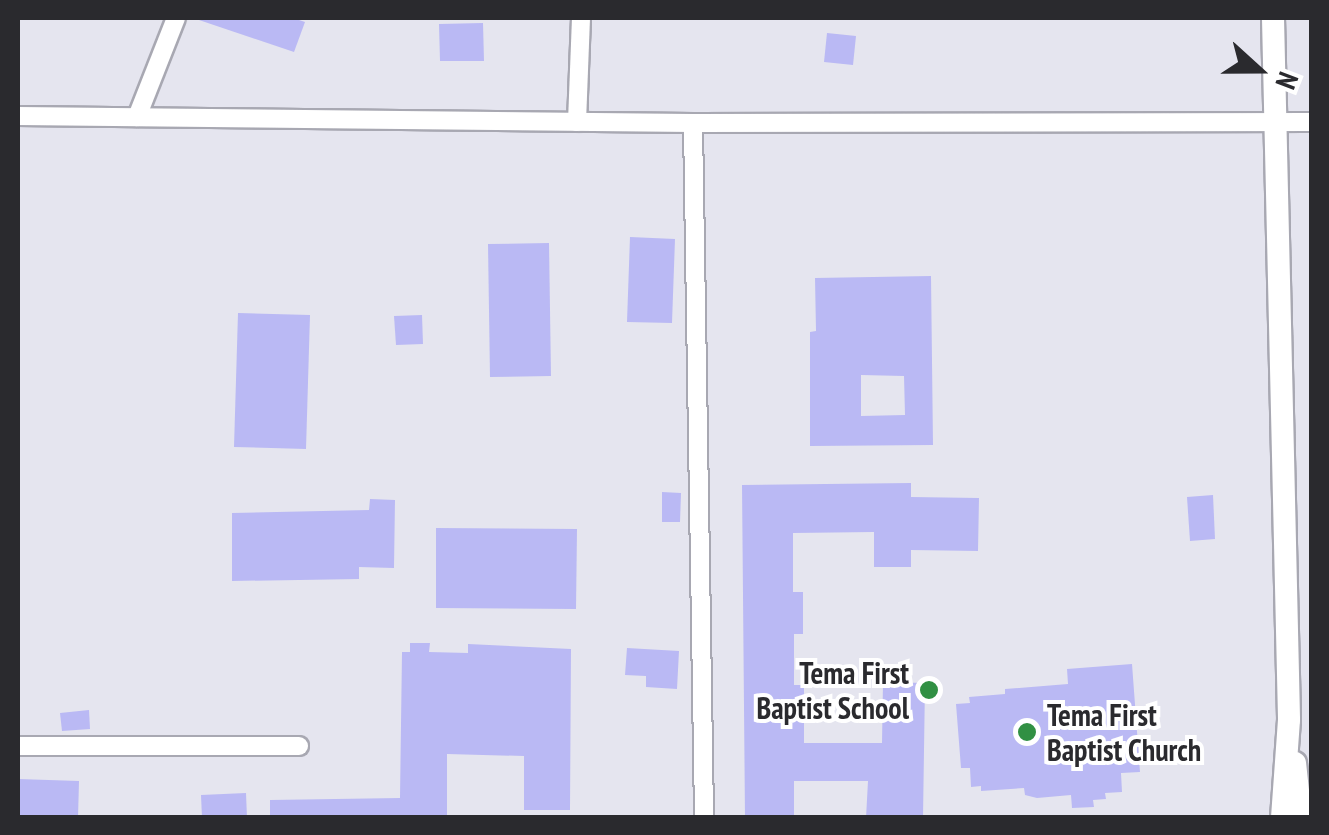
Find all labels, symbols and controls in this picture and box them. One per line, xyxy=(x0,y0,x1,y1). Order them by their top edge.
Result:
north arrow xyxy=(1209,20,1309,120)
text: N xyxy=(1267,67,1307,95)
place label: Tema First Baptist School xyxy=(757,655,909,726)
marker: Tema First Baptist School xyxy=(918,679,940,701)
place label: Tema First Baptist Church xyxy=(1047,697,1202,768)
marker: Tema First Baptist Church xyxy=(1016,721,1038,743)

